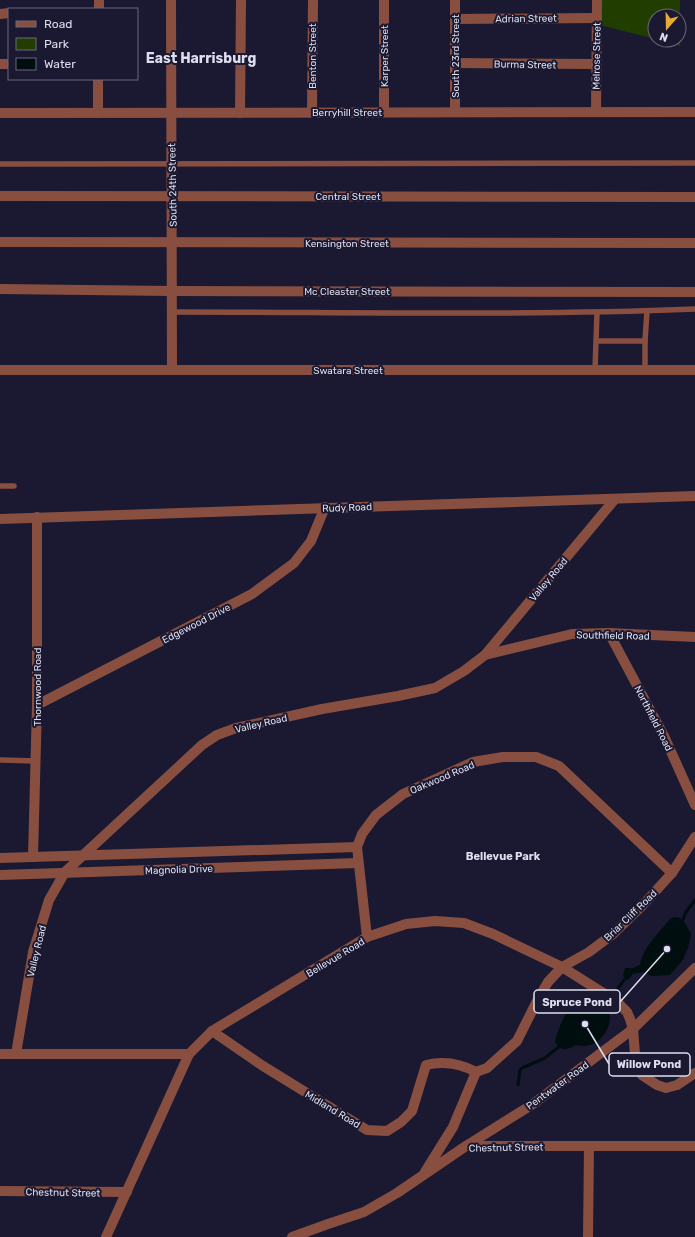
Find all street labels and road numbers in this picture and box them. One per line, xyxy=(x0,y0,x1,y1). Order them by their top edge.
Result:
street label: Adrian Street xyxy=(495,12,557,26)
street label: South 23rd Street xyxy=(450,14,462,98)
street label: Melrose Street xyxy=(590,22,604,90)
street label: Benton Street xyxy=(307,23,319,89)
street label: Karper Street xyxy=(379,25,391,87)
street label: Burma Street xyxy=(494,58,556,72)
street label: Berryhill Street xyxy=(312,107,382,119)
street label: South 24th Street xyxy=(166,143,180,227)
street label: Central Street xyxy=(315,191,381,203)
street label: Kensington Street xyxy=(305,238,389,250)
street label: Mc Cleaster Street xyxy=(304,286,390,298)
street label: Swatara Street xyxy=(313,365,383,377)
street label: Rudy Road xyxy=(322,501,372,515)
street label: Valley Road xyxy=(527,555,570,604)
street label: Edgewood Drive xyxy=(160,601,233,646)
street label: Southfield Road xyxy=(576,629,650,643)
street label: Thornwood Road xyxy=(32,648,44,726)
street label: Northfield Road xyxy=(631,684,675,753)
street label: Valley Road xyxy=(234,712,289,736)
street label: Oakwood Road xyxy=(408,759,476,797)
street label: Magnolia Drive xyxy=(145,863,214,877)
street label: Briar Cliff Road xyxy=(602,887,660,944)
street label: Valley Road xyxy=(25,924,49,978)
street label: Bellevue Road xyxy=(304,936,367,980)
street label: Pentwater Road xyxy=(524,1059,591,1113)
street label: Midland Road xyxy=(303,1089,362,1131)
street label: Chestnut Street xyxy=(469,1141,544,1155)
street label: Chestnut Street xyxy=(26,1186,101,1200)

